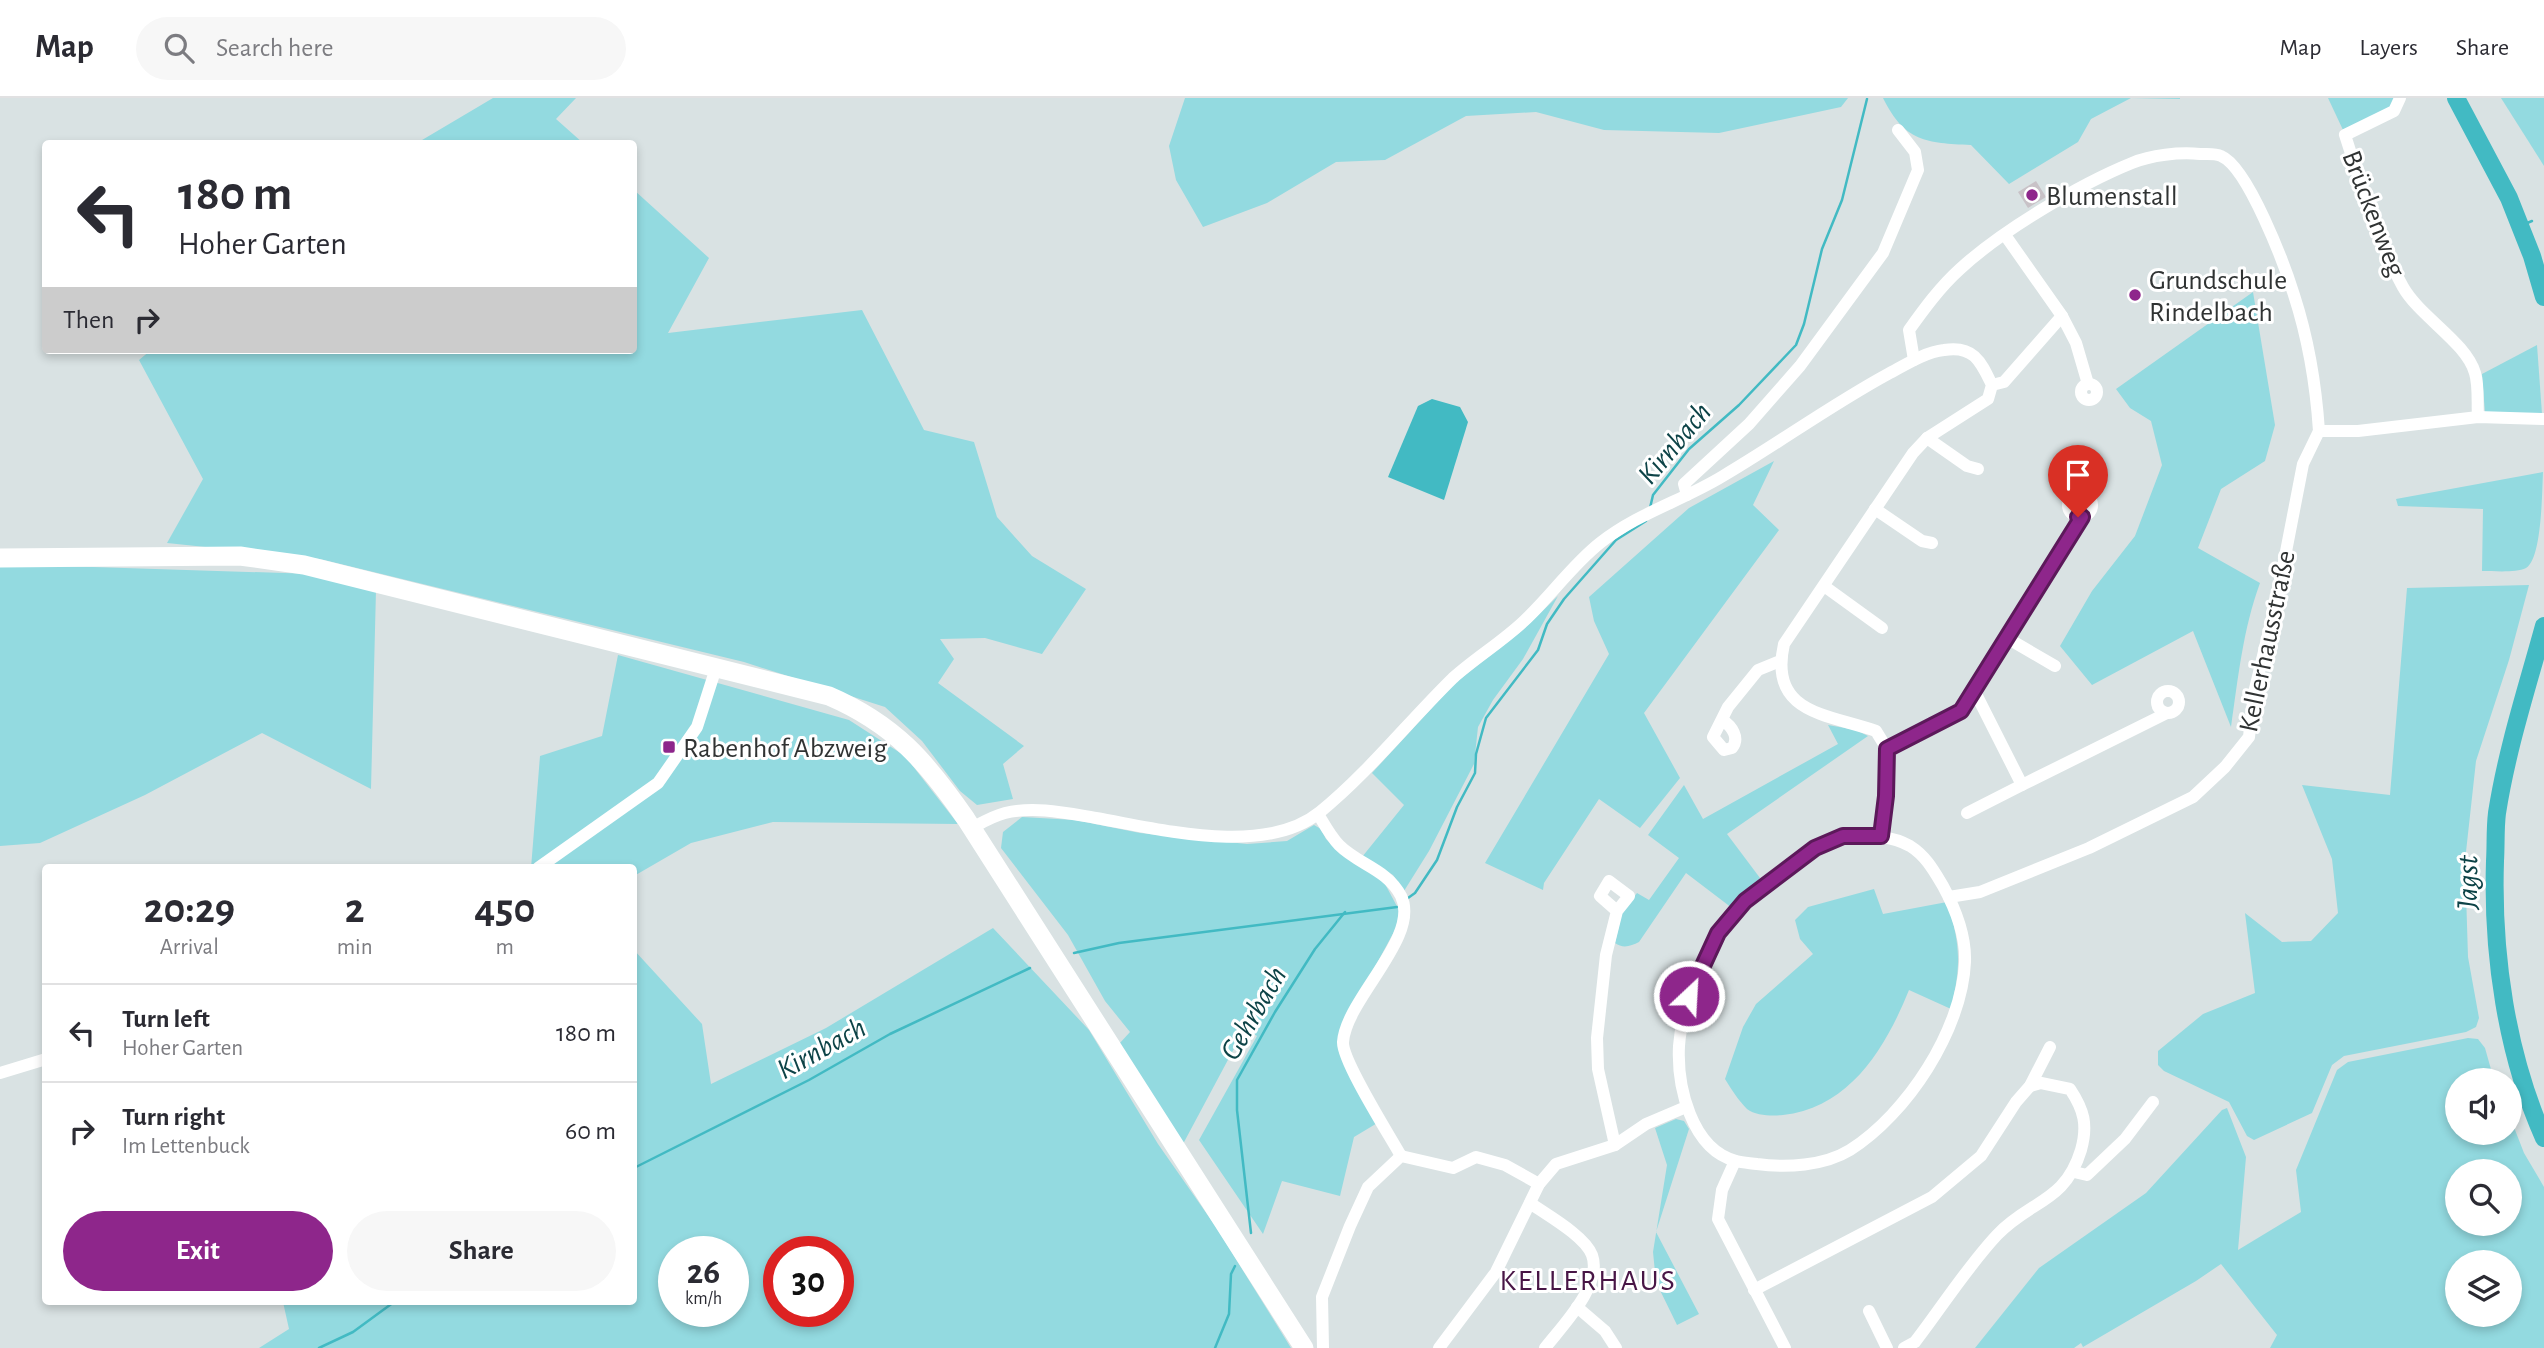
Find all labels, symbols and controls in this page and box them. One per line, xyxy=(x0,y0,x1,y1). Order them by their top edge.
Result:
search box xyxy=(136,17,626,80)
icon: search xyxy=(160,29,198,67)
text: Map xyxy=(35,31,94,64)
text: Search here xyxy=(216,35,334,61)
text: Map xyxy=(2279,36,2321,60)
text: Layers xyxy=(2359,36,2418,60)
text: Share xyxy=(2456,36,2509,60)
street label: Brückenweg xyxy=(2336,147,2410,281)
icon: left xyxy=(63,168,154,259)
text: 180 m xyxy=(178,170,292,219)
place label: Blumenstall xyxy=(2046,183,2178,211)
marker: Blumenstall xyxy=(2024,187,2040,203)
text: Hoher Garten xyxy=(178,228,347,260)
place label: Grundschule Rindelbach xyxy=(2149,267,2287,327)
marker: Grundschule Rindelbach xyxy=(2127,287,2143,303)
icon: right xyxy=(128,301,166,339)
text: Then xyxy=(63,307,114,333)
water label: Kirnbach xyxy=(1632,397,1717,490)
pin xyxy=(2048,445,2108,517)
icon: arrive xyxy=(2059,456,2097,494)
street label: Kellerhausstraße xyxy=(2235,548,2301,735)
place label: Rabenhof Abzweig xyxy=(683,735,887,763)
marker: Rabenhof Abzweig xyxy=(661,739,677,755)
water label: Jagst xyxy=(2453,855,2483,910)
text: 20:29 xyxy=(144,888,235,930)
text: 2 xyxy=(345,888,364,930)
text: 450 xyxy=(474,888,535,930)
text: Arrival xyxy=(160,936,219,959)
text: min xyxy=(337,936,373,959)
text: m xyxy=(496,936,514,959)
position arrow xyxy=(1652,959,1726,1033)
water label: Gehrbach xyxy=(1215,962,1292,1065)
text: Turn left xyxy=(122,1006,210,1032)
water label: Kirnbach xyxy=(772,1012,871,1085)
icon: left xyxy=(63,1014,101,1052)
text: 180 m xyxy=(556,1020,616,1046)
text: Hoher Garten xyxy=(122,1037,243,1060)
map controls xyxy=(2445,1068,2522,1327)
button: sound xyxy=(2445,1068,2522,1145)
text: Turn right xyxy=(122,1104,225,1130)
icon: right xyxy=(63,1112,101,1150)
text: 60 m xyxy=(565,1118,616,1144)
text: Im Lettenbuck xyxy=(122,1135,250,1158)
button: search xyxy=(2445,1159,2522,1236)
button: Exit xyxy=(63,1211,333,1291)
button: Share xyxy=(347,1211,616,1291)
speed limit sign: 30 xyxy=(763,1236,854,1327)
button: layers xyxy=(2445,1250,2522,1327)
text: 26 xyxy=(687,1255,720,1290)
district label: KELLERHAUS xyxy=(1499,1266,1677,1296)
text: km/h xyxy=(685,1290,722,1308)

